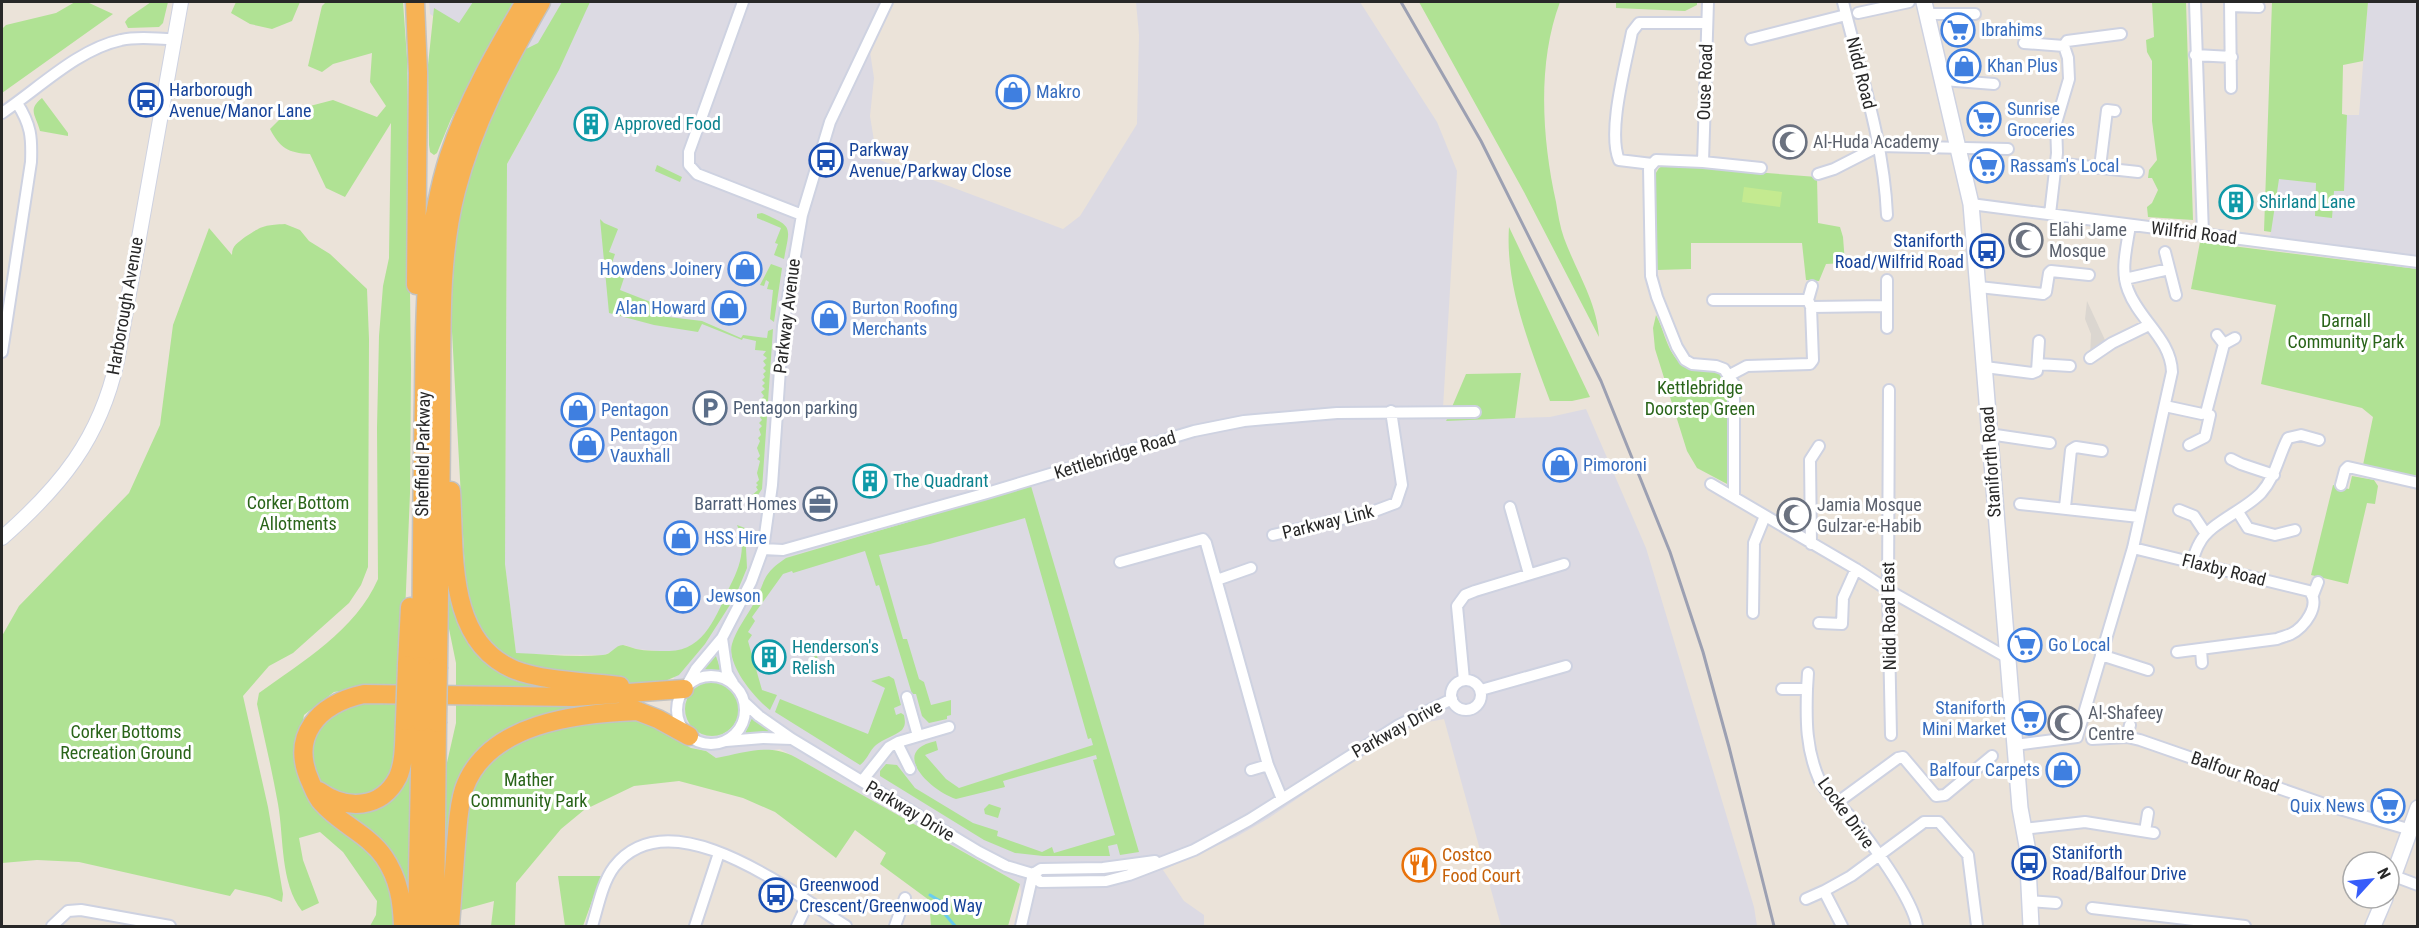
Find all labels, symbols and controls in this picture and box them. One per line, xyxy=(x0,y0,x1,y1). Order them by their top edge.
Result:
supermarket icon: Ibrahims xyxy=(1940,12,1976,48)
place label: Ibrahims xyxy=(1981,19,2043,40)
street label: Nidd Road xyxy=(1842,35,1881,111)
street label: Ouse Road xyxy=(1693,43,1716,121)
shop icon: Khan Plus xyxy=(1946,48,1982,84)
place label: Khan Plus xyxy=(1987,55,2058,76)
shop icon: Makro xyxy=(995,74,1031,110)
place label: Harborough Avenue/Manor Lane xyxy=(169,79,311,121)
place label: Makro xyxy=(1036,81,1081,102)
bus stop icon: Harborough Avenue/Manor Lane xyxy=(128,82,164,118)
place label: Sunrise Groceries xyxy=(2007,98,2075,140)
supermarket icon: Sunrise Groceries xyxy=(1966,101,2002,137)
building icon: Approved Food xyxy=(573,106,609,142)
place label: Approved Food xyxy=(614,113,721,134)
mosque icon: Al-Huda Academy xyxy=(1772,124,1808,160)
place label: Al-Huda Academy xyxy=(1813,131,1940,152)
place label: Parkway Avenue/Parkway Close xyxy=(849,139,1011,181)
bus stop icon: Parkway Avenue/Parkway Close xyxy=(808,142,844,178)
supermarket icon: Rassam's Local xyxy=(1969,148,2005,184)
place label: Rassam's Local xyxy=(2010,155,2119,176)
building icon: Shirland Lane xyxy=(2218,184,2254,220)
place label: Shirland Lane xyxy=(2259,191,2356,212)
street label: Wilfrid Road xyxy=(2150,217,2238,248)
place label: Elahi Jame Mosque xyxy=(2049,219,2127,261)
mosque icon: Elahi Jame Mosque xyxy=(2008,222,2044,258)
place label: Staniforth Road/Wilfrid Road xyxy=(1835,230,1964,272)
bus stop icon: Staniforth Road/Wilfrid Road xyxy=(1969,233,2005,269)
street label: Harborough Avenue xyxy=(102,235,147,377)
shop icon: Howdens Joinery xyxy=(727,251,763,287)
street label: Parkway Avenue xyxy=(769,257,804,375)
place label: Howdens Joinery xyxy=(600,258,723,279)
shop icon: Alan Howard xyxy=(711,290,747,326)
place label: Alan Howard xyxy=(615,297,706,318)
place label: Burton Roofing Merchants xyxy=(852,297,958,339)
shop icon: Burton Roofing Merchants xyxy=(811,300,847,336)
park label: Darnall Community Park xyxy=(2288,310,2404,352)
park label: Kettlebridge Doorstep Green xyxy=(1645,377,1755,419)
parking icon: Pentagon parking xyxy=(692,390,728,426)
street label: Sheffield Parkway xyxy=(411,391,434,517)
shop icon: Pentagon xyxy=(560,392,596,428)
place label: Pentagon parking xyxy=(733,397,858,418)
place label: Pentagon xyxy=(601,399,669,420)
street label: Staniforth Road xyxy=(1976,406,2005,518)
place label: Pentagon Vauxhall xyxy=(610,424,678,466)
street label: Kettlebridge Road xyxy=(1051,426,1178,483)
shop icon: Pentagon Vauxhall xyxy=(569,427,605,463)
shop icon: Pimoroni xyxy=(1542,447,1578,483)
place label: Pimoroni xyxy=(1583,454,1647,475)
building icon: The Quadrant xyxy=(852,463,888,499)
place label: The Quadrant xyxy=(893,470,989,491)
office icon: Barratt Homes xyxy=(802,486,838,522)
park label: Corker Bottom Allotments xyxy=(247,492,349,534)
place label: Barratt Homes xyxy=(694,493,797,514)
place label: Jamia Mosque Gulzar-e-Habib xyxy=(1817,494,1922,536)
mosque icon: Jamia Mosque Gulzar-e-Habib xyxy=(1776,497,1812,533)
street label: Parkway Link xyxy=(1280,500,1376,543)
shop icon: HSS Hire xyxy=(663,520,699,556)
place label: HSS Hire xyxy=(704,527,767,548)
street label: Flaxby Road xyxy=(2180,549,2268,590)
street label: Nidd Road East xyxy=(1877,562,1900,671)
shop icon: Jewson xyxy=(665,578,701,614)
place label: Jewson xyxy=(706,585,761,606)
supermarket icon: Go Local xyxy=(2007,627,2043,663)
place label: Go Local xyxy=(2048,634,2110,655)
place label: Henderson's Relish xyxy=(792,636,879,678)
building icon: Henderson's Relish xyxy=(751,639,787,675)
street label: Parkway Drive xyxy=(1348,695,1446,762)
place label: Staniforth Mini Market xyxy=(1922,697,2006,739)
supermarket icon: Staniforth Mini Market xyxy=(2011,700,2047,736)
place label: Al-Shafeey Centre xyxy=(2088,702,2164,744)
mosque icon: Al-Shafeey Centre xyxy=(2047,705,2083,741)
park label: Corker Bottoms Recreation Ground xyxy=(60,721,192,763)
street label: Balfour Road xyxy=(2188,747,2282,796)
shop icon: Balfour Carpets xyxy=(2045,752,2081,788)
place label: Balfour Carpets xyxy=(1929,759,2040,780)
park label: Mather Community Park xyxy=(471,769,587,811)
street label: Locke Drive xyxy=(1814,773,1879,852)
street label: Parkway Drive xyxy=(862,776,958,845)
supermarket icon: Quix News xyxy=(2370,788,2406,824)
place label: Quix News xyxy=(2290,795,2365,816)
place label: Staniforth Road/Balfour Drive xyxy=(2052,842,2186,884)
place label: Costco Food Court xyxy=(1442,844,1521,886)
bus stop icon: Staniforth Road/Balfour Drive xyxy=(2011,845,2047,881)
restaurant icon: Costco Food Court xyxy=(1401,847,1437,883)
north arrow xyxy=(2341,850,2401,910)
text: N xyxy=(2373,865,2395,882)
place label: Greenwood Crescent/Greenwood Way xyxy=(799,874,983,916)
bus stop icon: Greenwood Crescent/Greenwood Way xyxy=(758,877,794,913)

